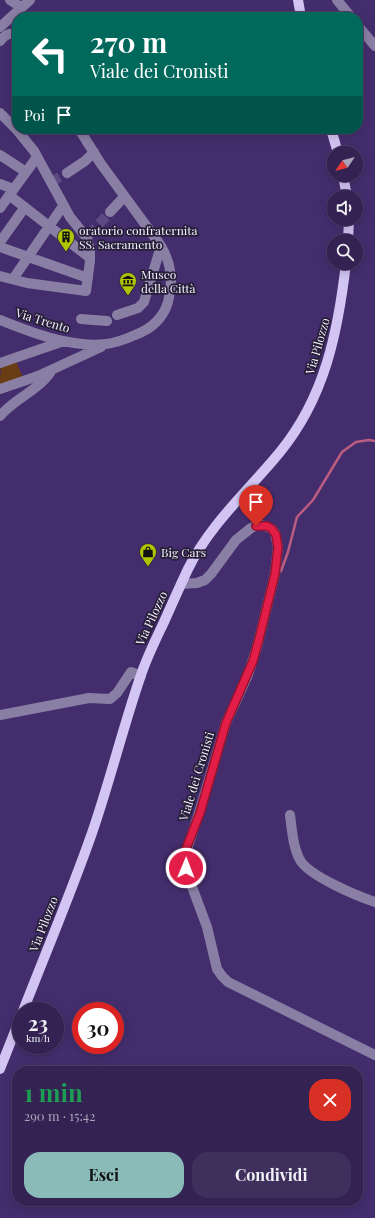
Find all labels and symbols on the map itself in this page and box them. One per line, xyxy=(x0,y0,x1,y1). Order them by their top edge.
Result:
north arrow xyxy=(327,146,363,182)
place label: oratorio confraternita SS. Sacramento xyxy=(79,222,198,252)
building icon: oratorio confraternita SS. Sacramento xyxy=(56,227,76,252)
place label: Museo della Città xyxy=(141,266,196,296)
museum icon: Museo della Città xyxy=(118,271,138,296)
street label: Via Trento xyxy=(13,304,72,336)
street label: Via Pilozzo xyxy=(301,316,333,377)
pin xyxy=(239,485,273,526)
shop icon: Big Cars xyxy=(138,542,158,567)
place label: Big Cars xyxy=(161,544,206,560)
street label: Via Pilozzo xyxy=(131,588,171,649)
street label: Viale dei Cronisti xyxy=(175,729,217,823)
position arrow xyxy=(165,847,207,889)
street label: Via Pilozzo xyxy=(25,894,61,955)
speed limit sign: 30 xyxy=(72,1002,124,1054)

